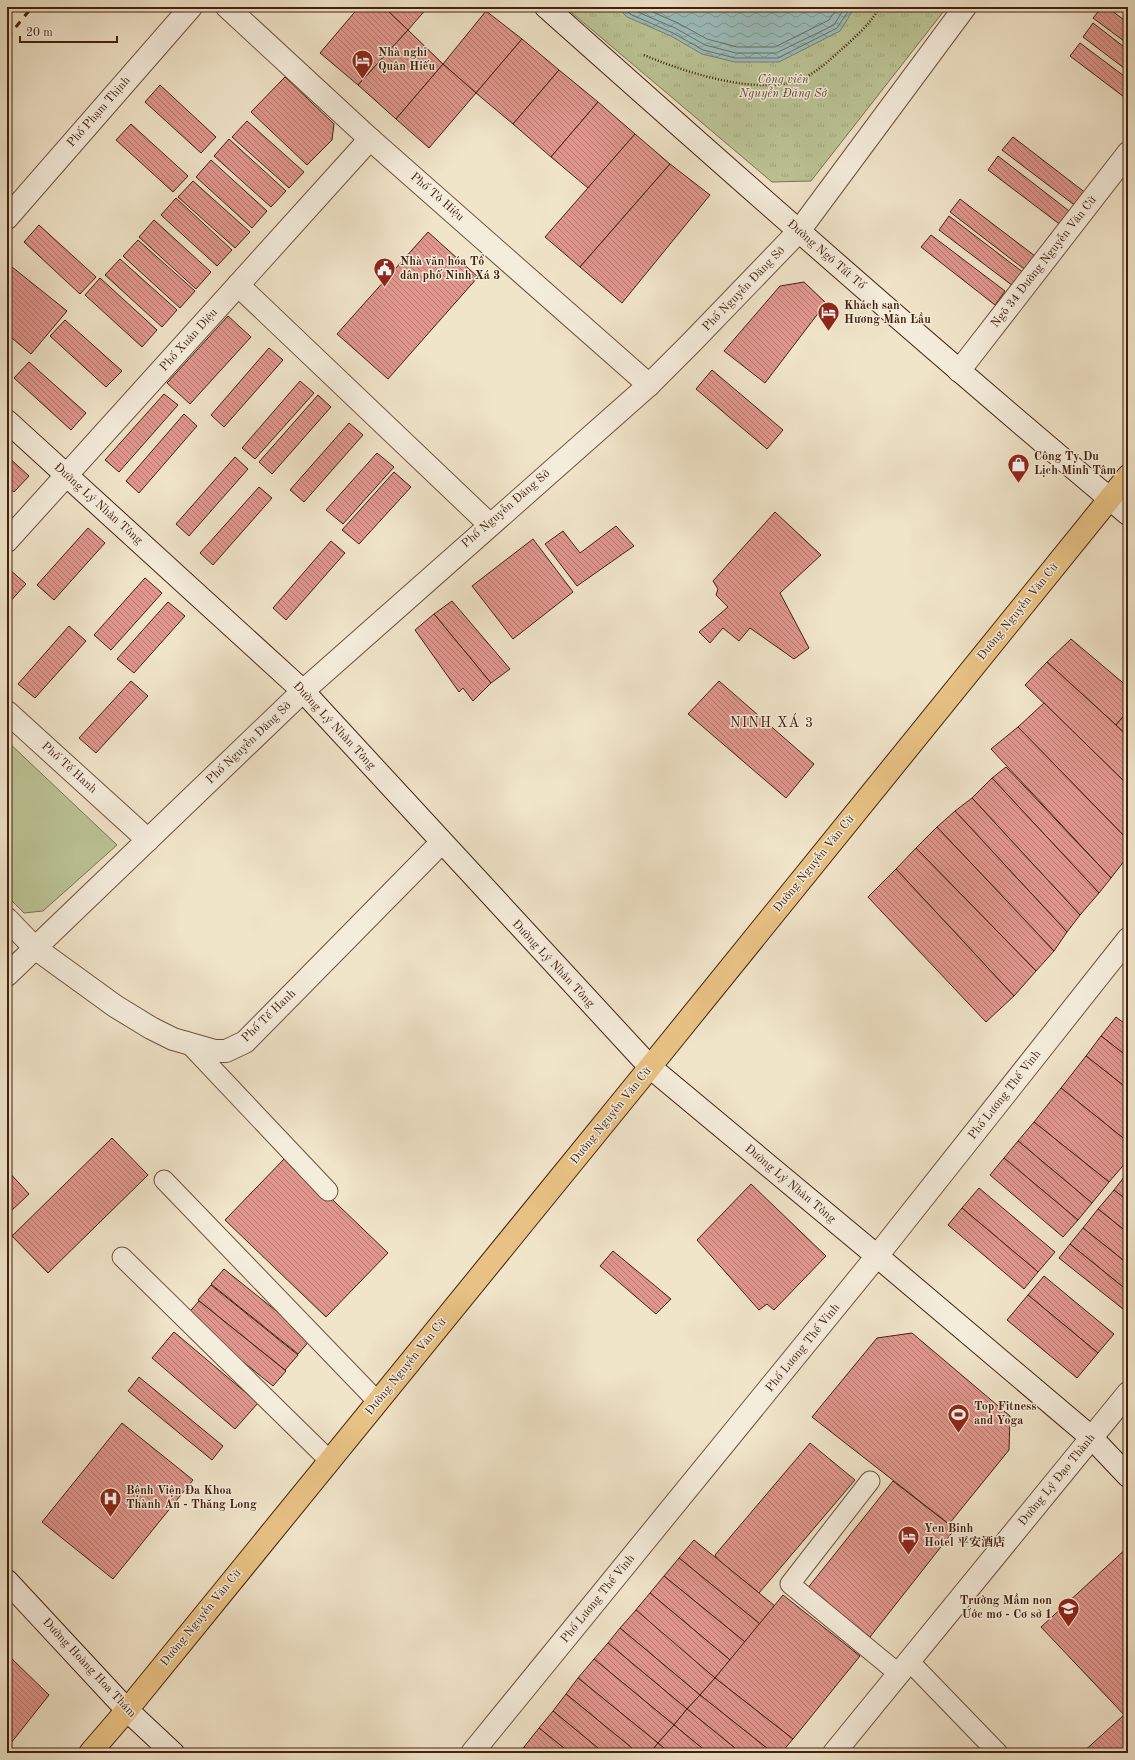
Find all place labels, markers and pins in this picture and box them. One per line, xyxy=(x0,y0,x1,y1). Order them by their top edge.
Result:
hotel icon: Nhà nghỉ Quân Hiếu xyxy=(349,47,375,80)
place label: Nhà nghỉ Quân Hiếu xyxy=(378,47,435,73)
place label: Nhà văn hóa Tổ dân phố Ninh Xá 3 xyxy=(400,254,500,282)
public building icon: Nhà văn hóa Tổ dân phố Ninh Xá 3 xyxy=(372,256,398,289)
hotel icon: Khách sạn Hương Mãn Lầu xyxy=(816,300,842,333)
place label: Khách sạn Hương Mãn Lầu xyxy=(844,300,931,326)
shop icon: Công Ty Du Lịch Minh Tâm xyxy=(1006,451,1032,484)
place label: Công Ty Du Lịch Minh Tâm xyxy=(1034,451,1117,477)
sports icon: Top Fitness and Yoga xyxy=(945,1401,971,1434)
place label: Top Fitness and Yoga xyxy=(974,1401,1036,1427)
hospital icon: Bệnh Viện Đa Khoa Thành An - Thăng Long xyxy=(97,1485,123,1518)
place label: Bệnh Viện Đa Khoa Thành An - Thăng Long xyxy=(126,1485,257,1511)
hotel icon: Yen Binh Hotel 平安酒店 xyxy=(896,1523,922,1556)
place label: Yen Binh Hotel 平安酒店 xyxy=(924,1523,1005,1549)
place label: Trường Mầm non Ước mơ - Cơ sở 1 xyxy=(960,1593,1052,1621)
school or university icon: Trường Mầm non Ước mơ - Cơ sở 1 xyxy=(1055,1595,1081,1628)

